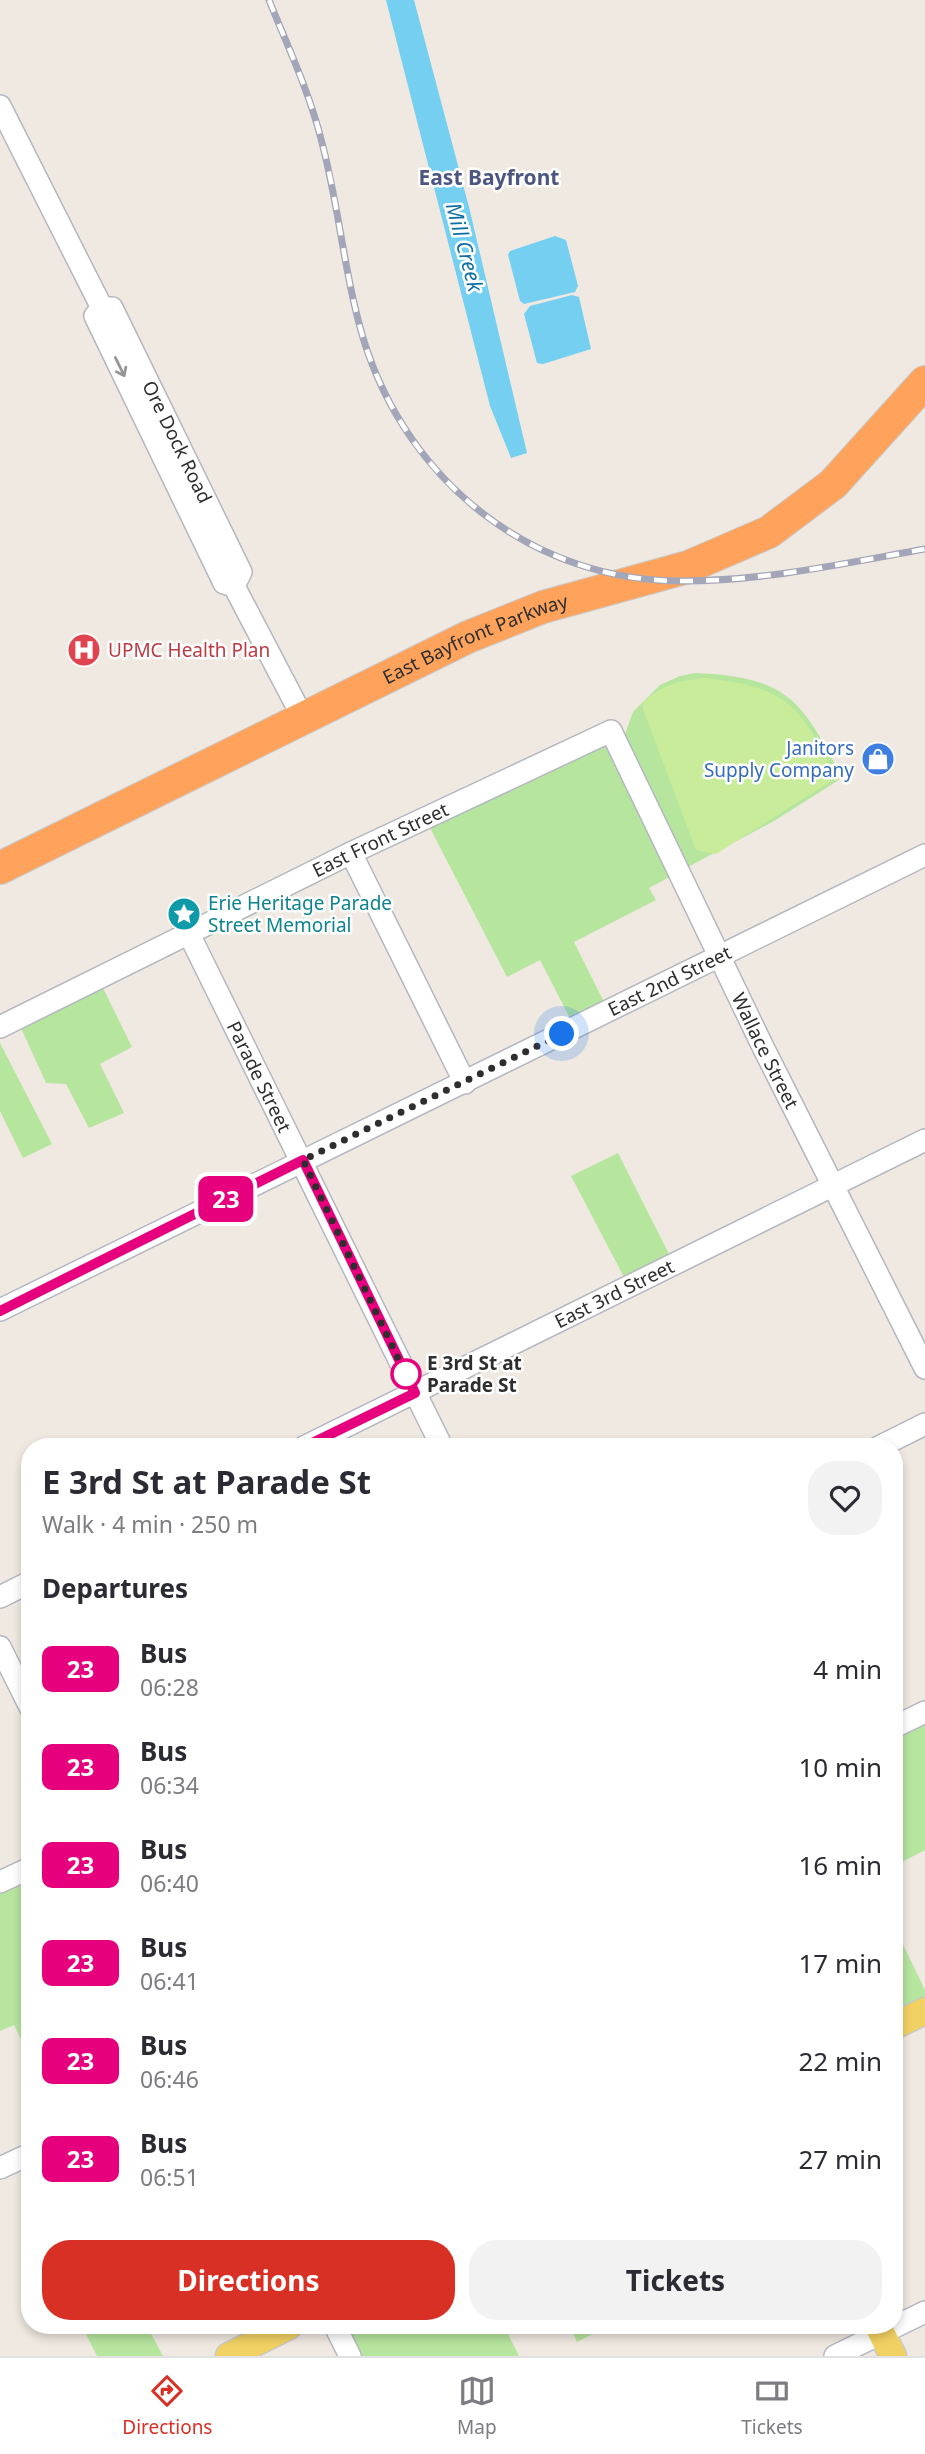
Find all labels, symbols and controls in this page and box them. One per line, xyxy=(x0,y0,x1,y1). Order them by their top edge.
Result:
district label: East Bayfront xyxy=(419,163,559,191)
water label: Mill Creek xyxy=(440,199,491,296)
one-way arrow xyxy=(114,356,128,377)
street label: Ore Dock Road xyxy=(136,376,218,507)
street label: East Bayfront Parkway xyxy=(378,588,571,690)
hospital icon: UPMC Health Plan xyxy=(65,631,103,669)
place label: UPMC Health Plan xyxy=(108,637,270,663)
place label: Janitors Supply Company xyxy=(704,735,854,783)
shop icon: Janitors Supply Company xyxy=(859,740,897,778)
street label: East Front Street xyxy=(308,796,453,883)
place label: Erie Heritage Parade Street Memorial xyxy=(208,890,392,938)
place icon: Erie Heritage Parade Street Memorial xyxy=(165,895,203,933)
street label: East 2nd Street xyxy=(603,939,736,1022)
street label: Wallace Street xyxy=(726,988,805,1113)
your location xyxy=(544,1016,579,1051)
street label: Parade Street xyxy=(221,1017,298,1137)
line badge: 23 xyxy=(194,1176,258,1222)
text: 23 xyxy=(212,1182,240,1215)
street label: East 3rd Street xyxy=(550,1253,678,1334)
place label: E 3rd St at Parade St xyxy=(427,1350,522,1398)
marker: E 3rd St at Parade St xyxy=(391,1359,421,1389)
text: E 3rd St at Parade St xyxy=(42,1459,371,1504)
button: heart xyxy=(808,1461,882,1535)
text: Walk · 4 min · 250 m xyxy=(42,1508,258,1540)
text: Departures xyxy=(42,1570,188,1606)
text: Bus xyxy=(140,1635,187,1671)
text: 4 min xyxy=(813,1651,882,1687)
text: 23 xyxy=(67,1652,94,1685)
text: 06:28 xyxy=(140,1671,199,1703)
text: Bus xyxy=(140,1733,187,1769)
text: 10 min xyxy=(798,1749,882,1785)
text: 23 xyxy=(67,1750,94,1783)
text: 06:34 xyxy=(140,1769,199,1801)
text: Bus xyxy=(140,1831,187,1867)
text: 16 min xyxy=(798,1847,882,1883)
text: 23 xyxy=(67,1848,94,1881)
text: 06:40 xyxy=(140,1867,199,1899)
text: Bus xyxy=(140,1929,187,1965)
text: 17 min xyxy=(798,1945,882,1981)
text: 23 xyxy=(67,1946,94,1979)
text: 06:41 xyxy=(140,1965,199,1997)
text: Bus xyxy=(140,2027,187,2063)
text: 22 min xyxy=(798,2043,882,2079)
text: 23 xyxy=(67,2044,94,2077)
text: 06:46 xyxy=(140,2063,199,2095)
text: Bus xyxy=(140,2125,187,2161)
text: 27 min xyxy=(798,2141,882,2177)
text: 23 xyxy=(67,2142,94,2175)
text: 06:51 xyxy=(140,2161,199,2193)
button: Directions xyxy=(42,2240,455,2320)
button: Tickets xyxy=(469,2240,882,2320)
tab: Directions xyxy=(122,2372,212,2440)
tab: Map xyxy=(457,2372,497,2440)
tab: Tickets xyxy=(741,2372,803,2440)

